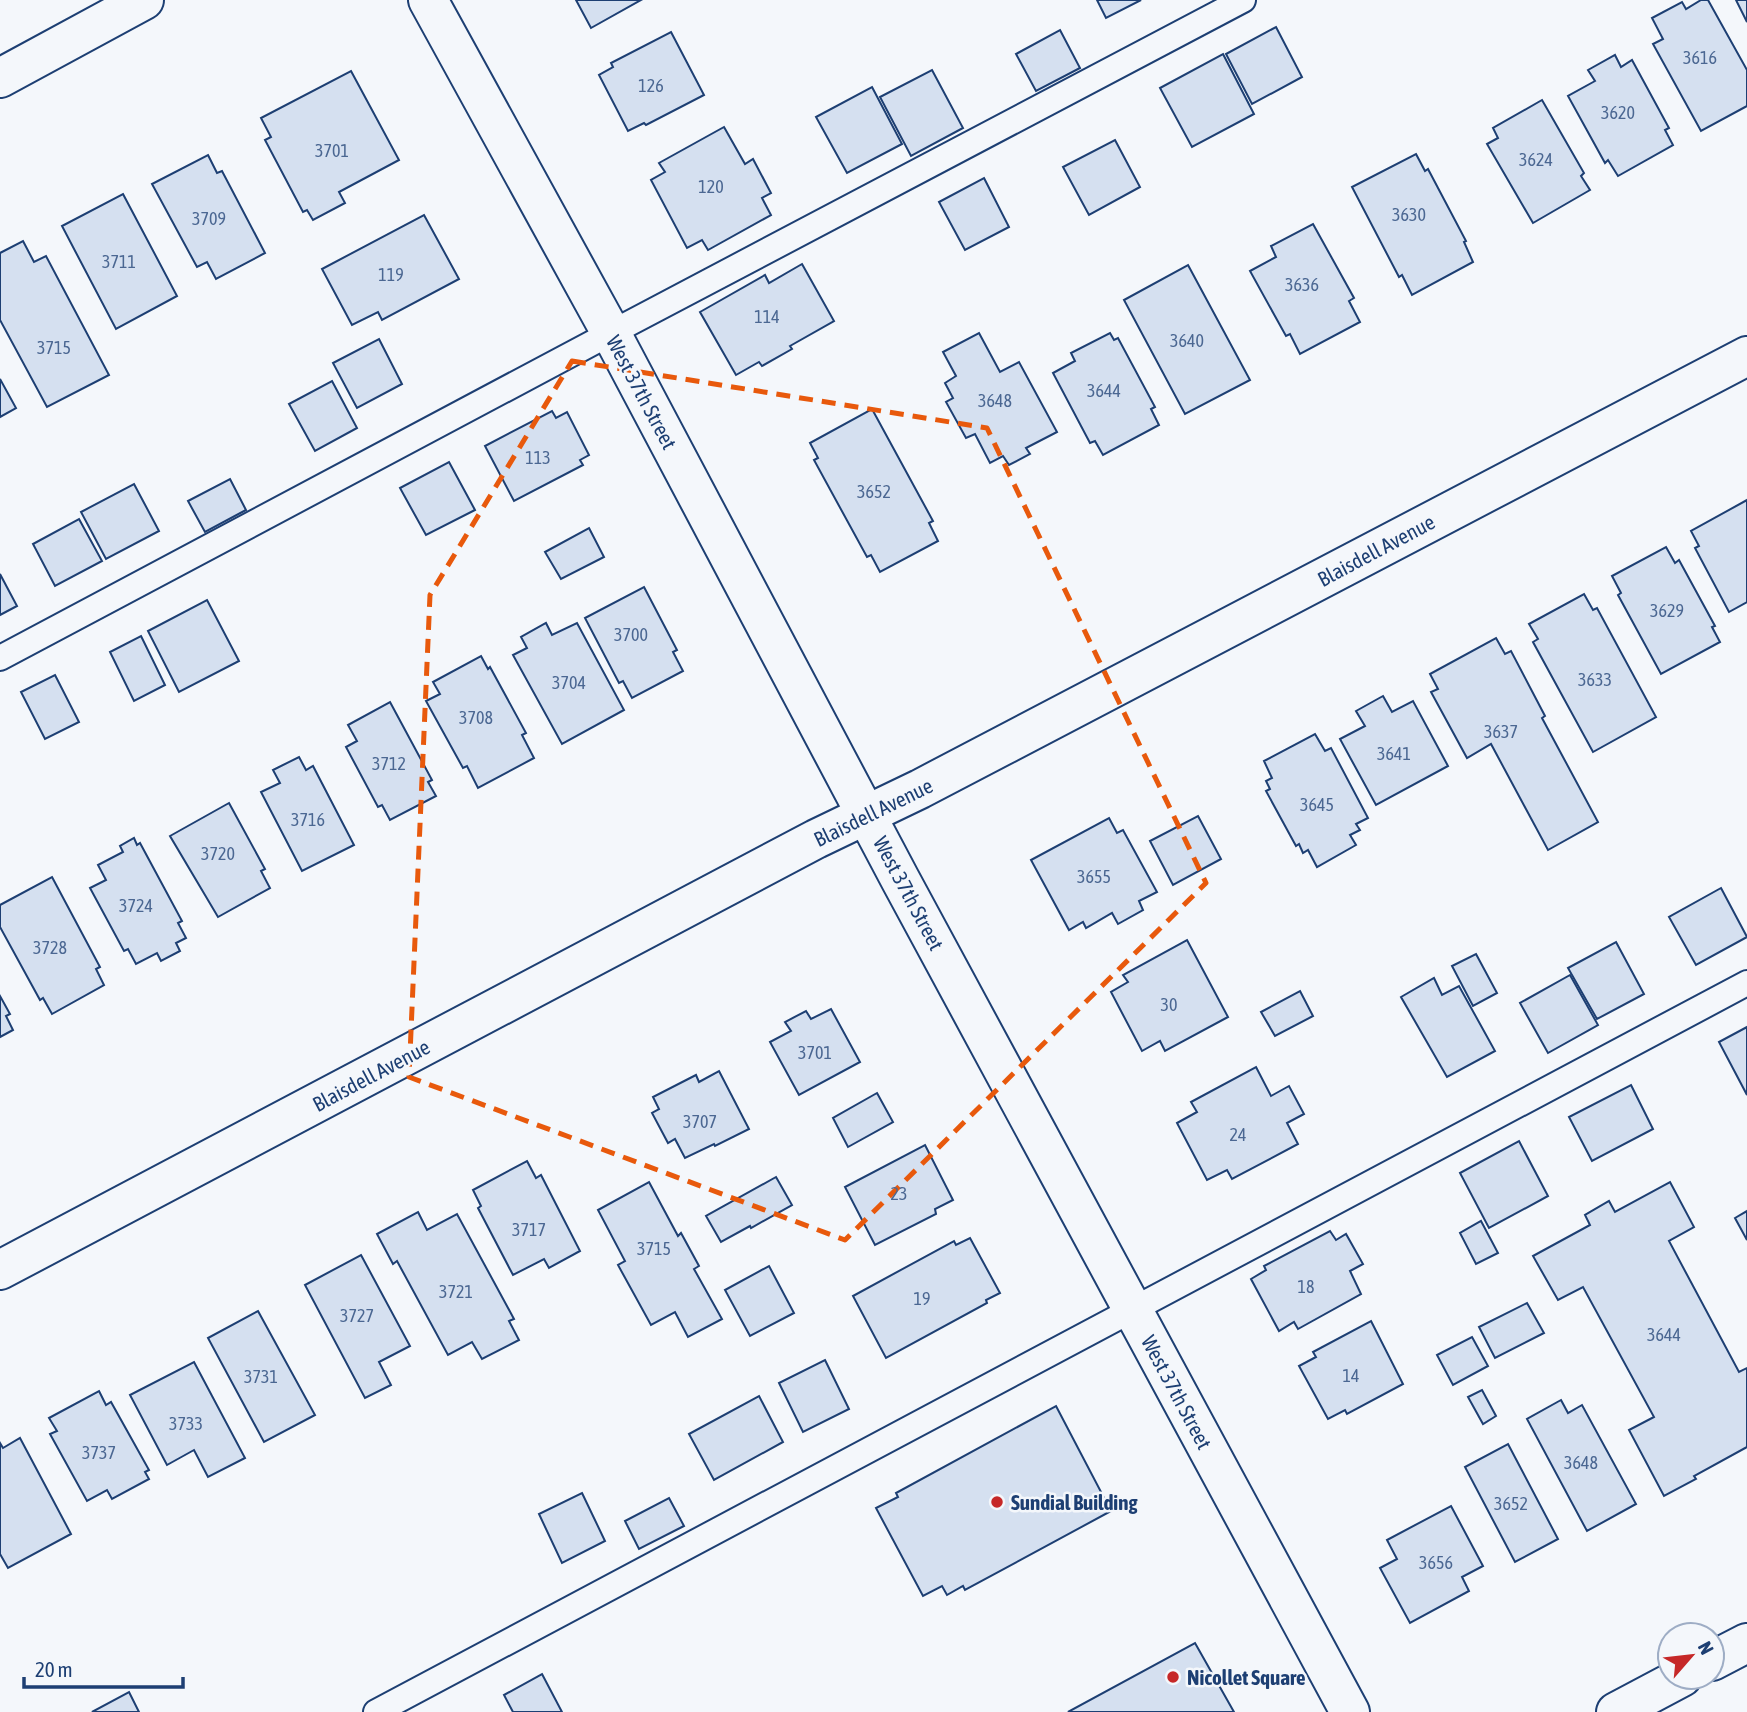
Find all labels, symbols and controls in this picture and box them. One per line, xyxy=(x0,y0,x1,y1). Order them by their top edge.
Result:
house number: 3616 xyxy=(1683,47,1717,68)
house number: 126 xyxy=(638,75,664,96)
house number: 3620 xyxy=(1601,102,1635,123)
house number: 3701 xyxy=(315,140,349,161)
house number: 3624 xyxy=(1519,149,1553,170)
house number: 120 xyxy=(698,176,724,197)
house number: 3630 xyxy=(1392,204,1426,225)
house number: 3709 xyxy=(192,208,226,229)
house number: 3711 xyxy=(102,251,136,272)
house number: 119 xyxy=(378,264,404,285)
house number: 3636 xyxy=(1285,274,1319,295)
house number: 114 xyxy=(754,306,780,327)
house number: 3640 xyxy=(1170,330,1204,351)
street label: West 37th Street xyxy=(602,331,682,453)
house number: 3715 xyxy=(37,337,71,358)
house number: 3644 xyxy=(1087,380,1121,401)
house number: 3648 xyxy=(978,390,1012,411)
house number: 113 xyxy=(525,447,551,468)
house number: 3652 xyxy=(857,481,891,502)
street label: Blaisdell Avenue xyxy=(1313,509,1439,591)
house number: 3629 xyxy=(1650,600,1684,621)
house number: 3700 xyxy=(614,624,648,645)
house number: 3633 xyxy=(1578,669,1612,690)
house number: 3704 xyxy=(552,672,586,693)
house number: 3708 xyxy=(459,707,493,728)
house number: 3637 xyxy=(1484,721,1518,742)
house number: 3641 xyxy=(1377,743,1411,764)
house number: 3712 xyxy=(372,753,406,774)
street label: Blaisdell Avenue xyxy=(810,773,936,851)
house number: 3645 xyxy=(1300,794,1334,815)
house number: 3716 xyxy=(291,809,325,830)
street label: West 37th Street xyxy=(869,832,949,954)
house number: 3720 xyxy=(201,843,235,864)
house number: 3655 xyxy=(1077,866,1111,887)
house number: 3724 xyxy=(119,895,153,916)
house number: 3728 xyxy=(33,937,67,958)
house number: 30 xyxy=(1161,994,1177,1015)
street label: Blaisdell Avenue xyxy=(308,1034,434,1116)
house number: 3701 xyxy=(798,1042,832,1063)
house number: 3707 xyxy=(683,1111,717,1132)
house number: 24 xyxy=(1230,1124,1246,1145)
house number: 23 xyxy=(891,1183,907,1204)
house number: 3717 xyxy=(512,1219,546,1240)
house number: 3715 xyxy=(637,1238,671,1259)
house number: 18 xyxy=(1298,1276,1314,1297)
house number: 3721 xyxy=(439,1281,473,1302)
house number: 19 xyxy=(914,1288,930,1309)
house number: 3727 xyxy=(340,1305,374,1326)
house number: 3644 xyxy=(1647,1324,1681,1345)
street label: West 37th Street xyxy=(1137,1331,1217,1453)
house number: 14 xyxy=(1343,1365,1359,1386)
house number: 3731 xyxy=(244,1366,278,1387)
house number: 3733 xyxy=(169,1413,203,1434)
house number: 3737 xyxy=(82,1442,116,1463)
house number: 3648 xyxy=(1564,1452,1598,1473)
place label: Sundial Building xyxy=(1011,1490,1138,1514)
house number: 3652 xyxy=(1494,1493,1528,1514)
marker: Sundial Building xyxy=(989,1494,1005,1510)
house number: 3656 xyxy=(1419,1552,1453,1573)
north arrow xyxy=(1656,1621,1726,1691)
text: N xyxy=(1694,1638,1718,1658)
scale bar xyxy=(24,1646,184,1690)
text: 20 m xyxy=(35,1657,73,1681)
place label: Nicollet Square xyxy=(1187,1665,1306,1689)
marker: Nicollet Square xyxy=(1165,1669,1181,1685)

